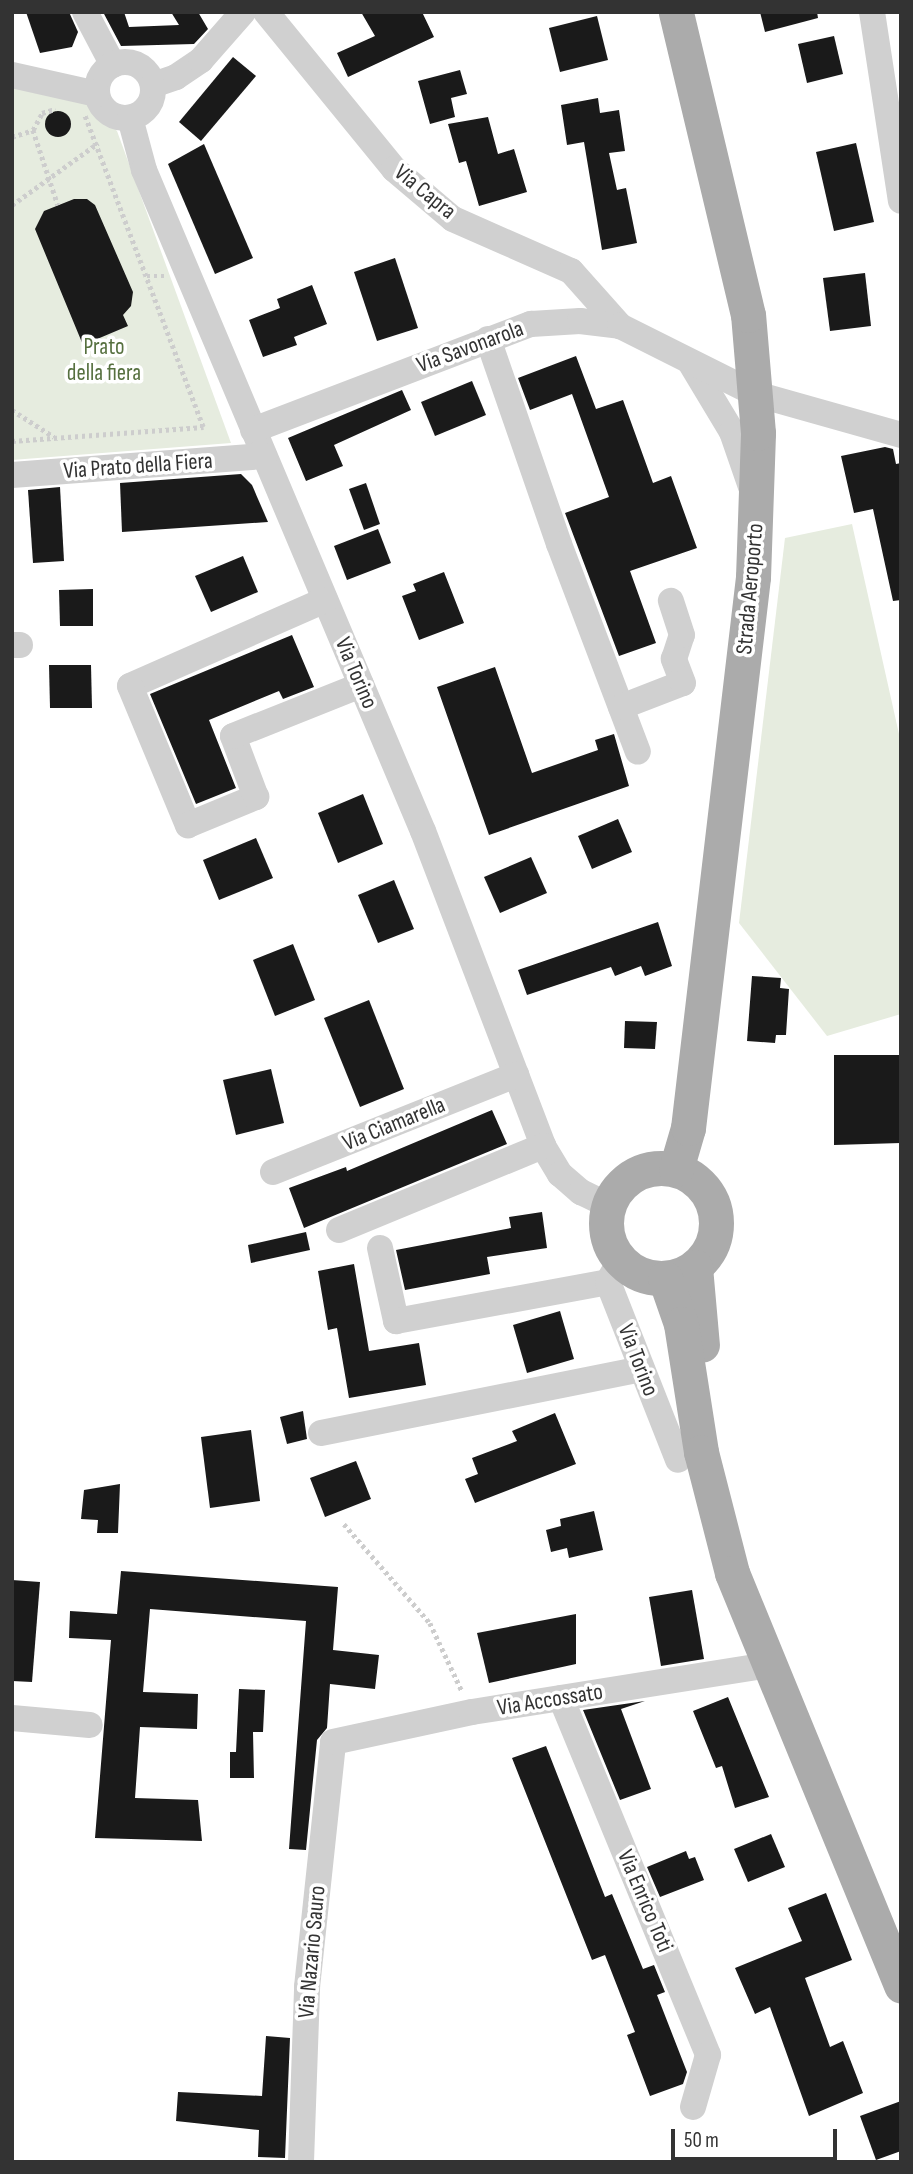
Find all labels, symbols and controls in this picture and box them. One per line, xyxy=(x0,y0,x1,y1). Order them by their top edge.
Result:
street label: Via Capra xyxy=(389,159,461,225)
street label: Via Savonarola xyxy=(413,315,527,379)
park label: Prato della fiera xyxy=(67,333,141,387)
street label: Via Prato della Fiera xyxy=(62,447,214,485)
street label: Strada Aeroporto xyxy=(731,522,769,656)
street label: Via Torino xyxy=(329,633,383,713)
street label: Via Ciamarella xyxy=(339,1091,449,1157)
street label: Via Torino xyxy=(612,1320,664,1400)
street label: Via Accossato xyxy=(495,1678,605,1722)
street label: Via Enrico Toti xyxy=(611,1846,679,1956)
street label: Via Nazario Sauro xyxy=(292,1885,332,2019)
scale bar xyxy=(675,2114,841,2158)
text: 50 m xyxy=(684,2128,719,2153)

